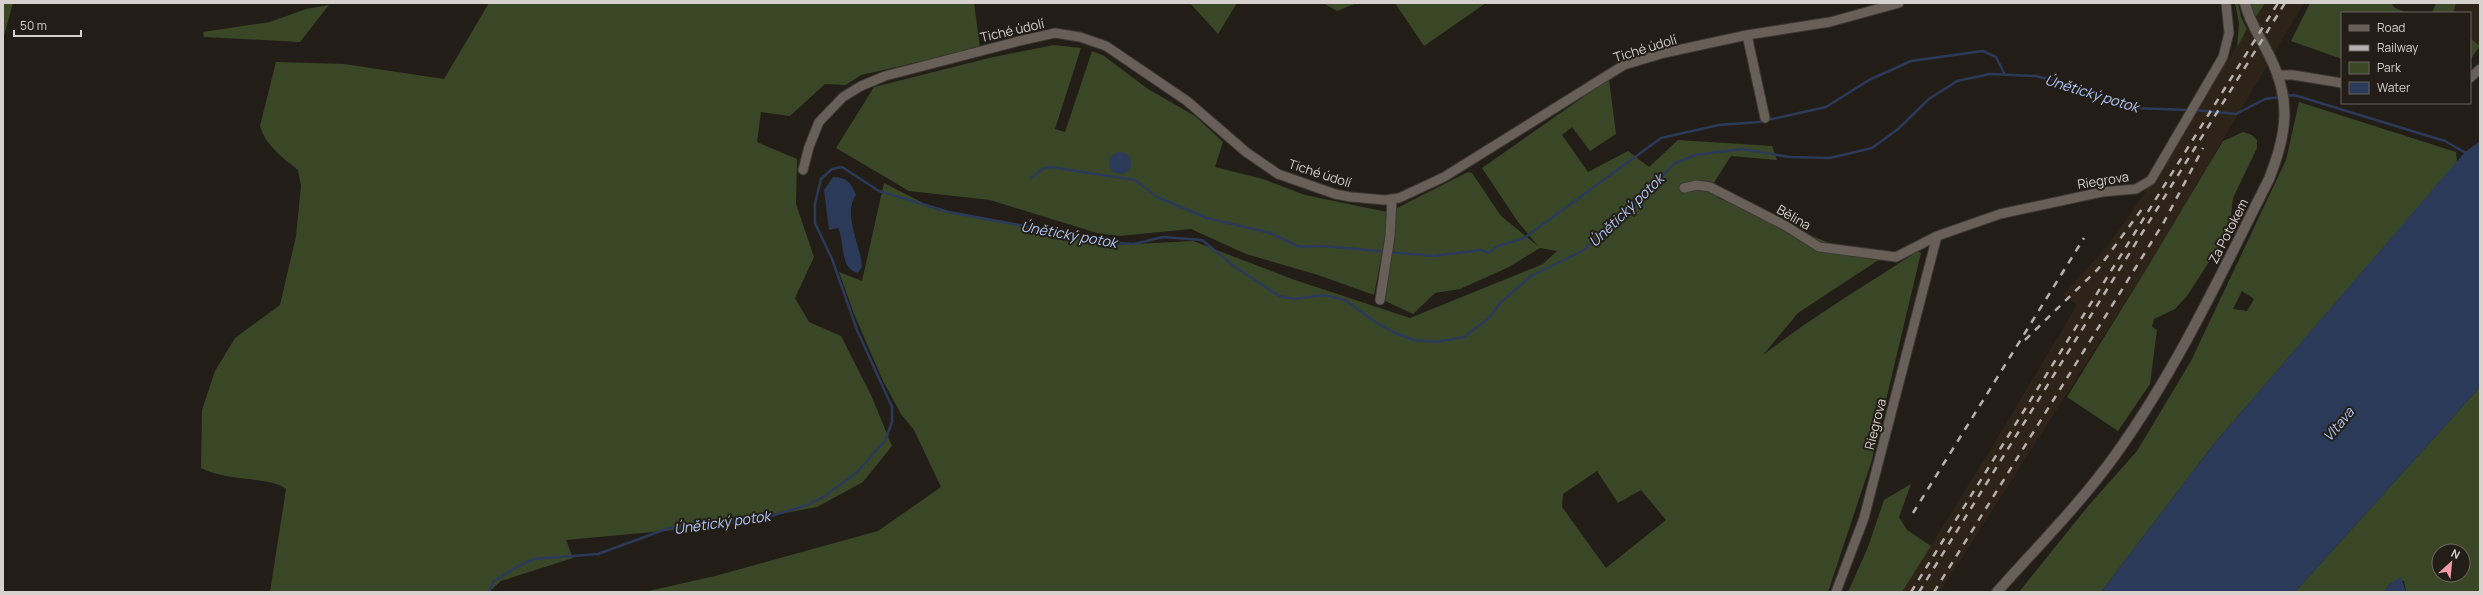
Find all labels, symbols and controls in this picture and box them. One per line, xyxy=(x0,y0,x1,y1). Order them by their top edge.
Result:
scale bar xyxy=(14,12,81,38)
legend xyxy=(2341,12,2471,104)
street label: Tiché údolí xyxy=(978,14,1046,46)
text: 50 m xyxy=(20,17,47,34)
text: Road xyxy=(2377,19,2405,36)
street label: Tiché údolí xyxy=(1611,30,1679,66)
text: Railway xyxy=(2377,39,2419,56)
text: Park xyxy=(2377,59,2402,76)
water label: Únětický potok xyxy=(2043,70,2143,117)
text: Water xyxy=(2377,79,2411,96)
street label: Tiché údolí xyxy=(1286,154,1354,192)
street label: Riegrova xyxy=(2076,167,2130,193)
water label: Únětický potok xyxy=(1584,168,1669,251)
street label: Za Potokem xyxy=(2204,195,2252,267)
street label: Bělina xyxy=(1774,200,1814,234)
water label: Únětický potok xyxy=(1019,216,1121,252)
street label: Riegrova xyxy=(1860,397,1890,451)
water label: Vltava xyxy=(2318,402,2359,445)
water label: Únětický potok xyxy=(673,506,773,538)
north arrow xyxy=(2431,543,2471,583)
text: N xyxy=(2449,545,2463,562)

